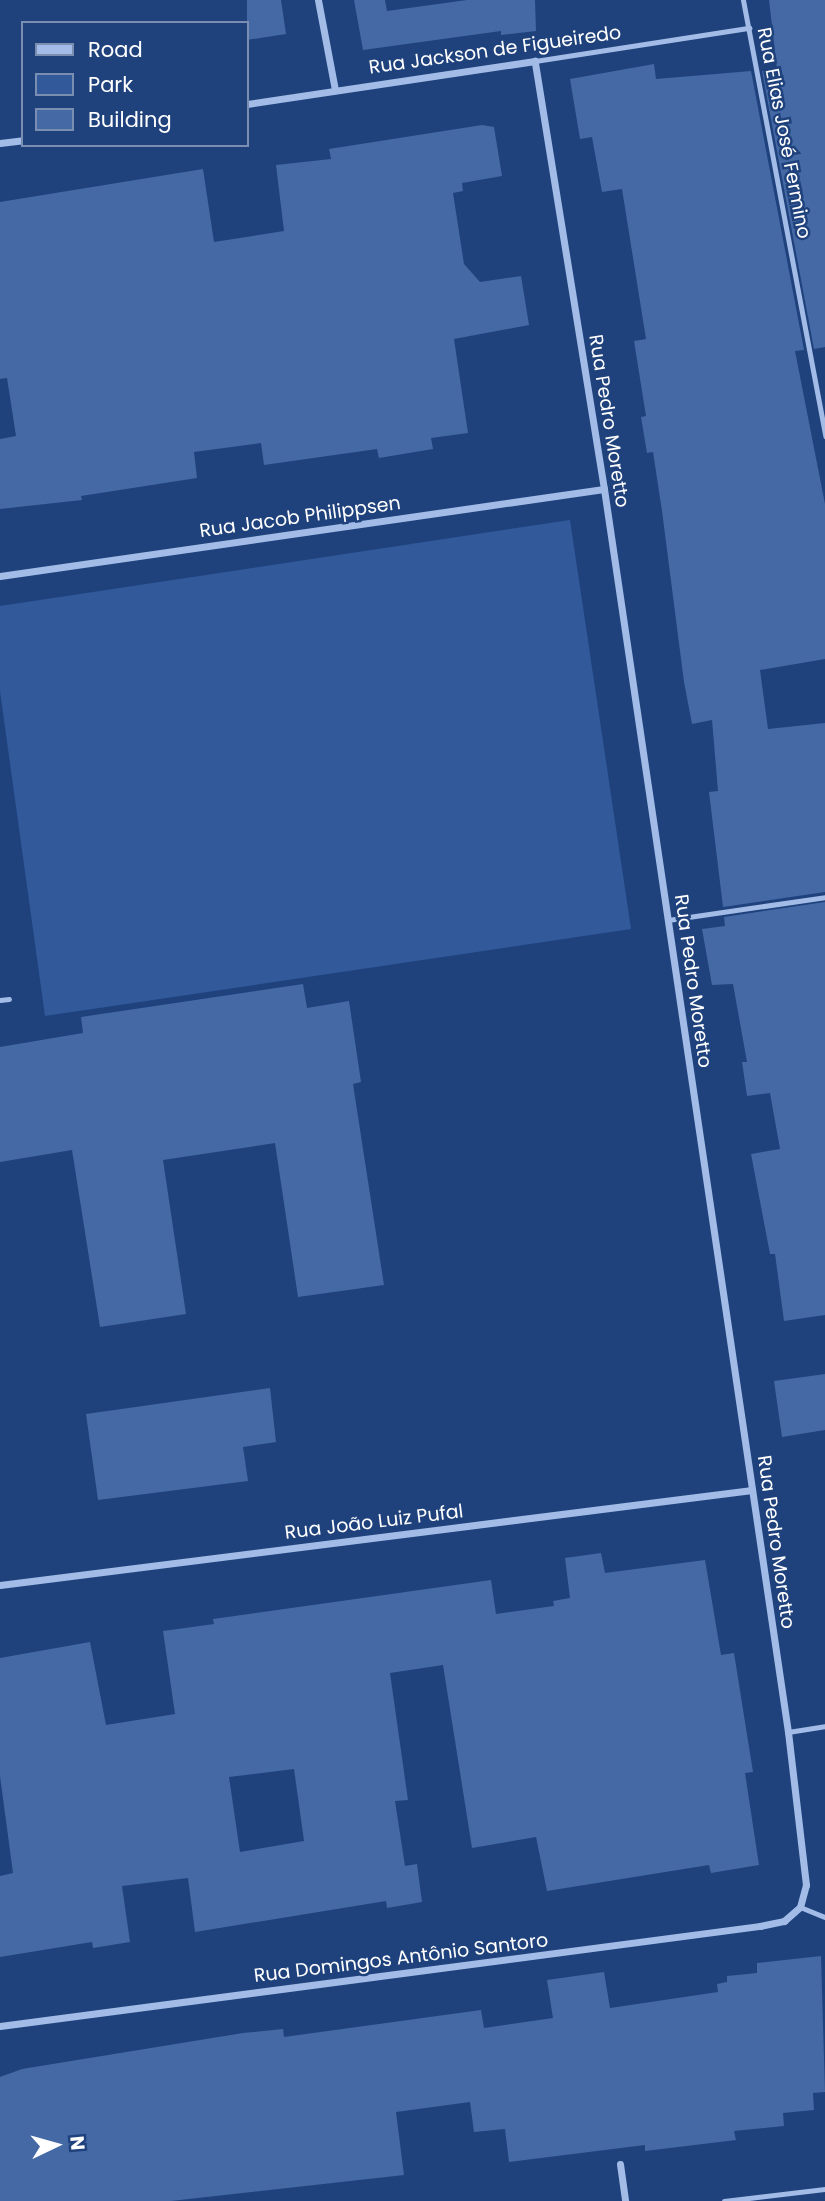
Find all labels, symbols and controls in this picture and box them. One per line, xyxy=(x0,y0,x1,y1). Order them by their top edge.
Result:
legend xyxy=(21,21,248,147)
street label: Rua Jackson de Figueiredo xyxy=(367,21,623,79)
street label: Rua Elias José Fermino xyxy=(752,26,816,240)
text: Road xyxy=(88,35,143,64)
text: Park xyxy=(88,70,133,99)
text: Building xyxy=(88,105,172,134)
street label: Rua Pedro Moretto xyxy=(584,333,634,509)
street label: Rua Jacob Philippsen xyxy=(198,492,402,542)
street label: Rua Pedro Moretto xyxy=(670,893,716,1069)
street label: Rua Pedro Moretto xyxy=(753,1454,799,1630)
street label: Rua João Luiz Pufal xyxy=(283,1500,465,1544)
street label: Rua Domingos Antônio Santoro xyxy=(253,1929,549,1987)
north arrow xyxy=(21,2110,91,2180)
text: N xyxy=(63,2135,91,2151)

